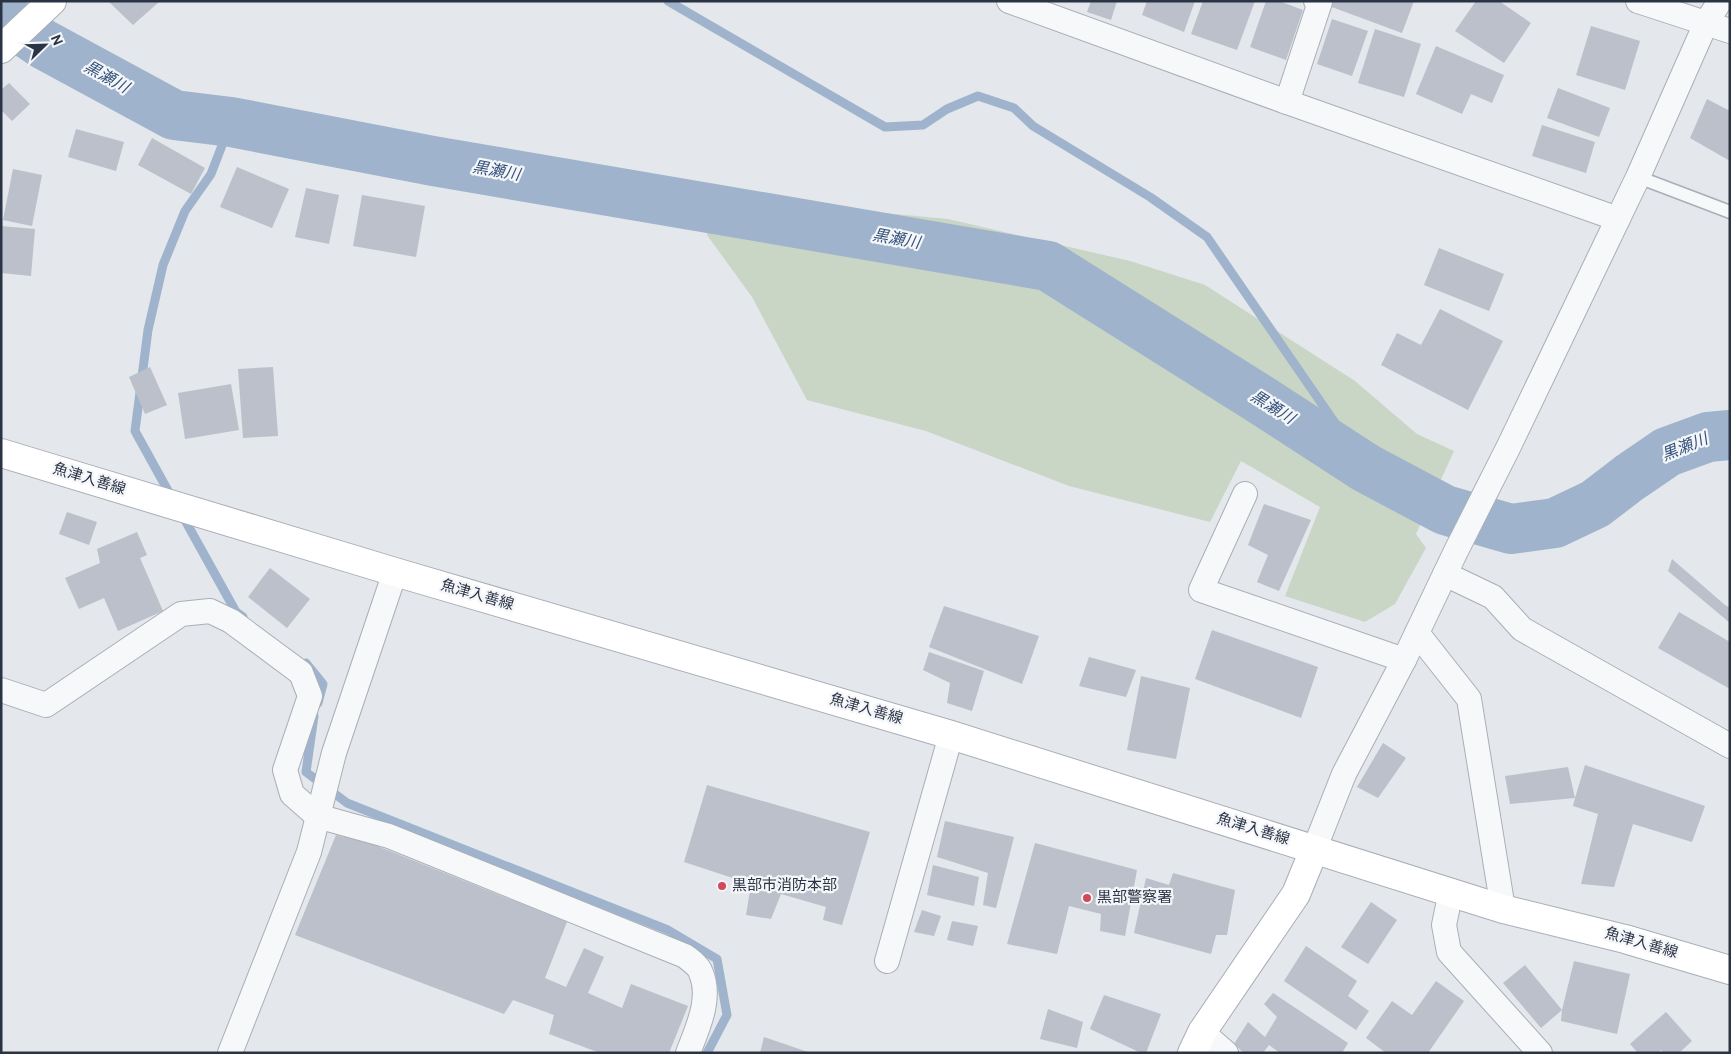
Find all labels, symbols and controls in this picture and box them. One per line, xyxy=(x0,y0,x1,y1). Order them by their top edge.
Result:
north arrow xyxy=(20,20,70,70)
text: N xyxy=(46,33,65,48)
water label: 黒瀬川 xyxy=(80,58,134,99)
water label: 黒瀬川 xyxy=(471,158,523,186)
water label: 黒瀬川 xyxy=(871,226,923,254)
water label: 黒瀬川 xyxy=(1246,387,1299,430)
water label: 黒瀬川 xyxy=(1659,429,1713,466)
street label: 魚津入善線 xyxy=(50,459,128,500)
street label: 魚津入善線 xyxy=(438,576,516,615)
street label: 魚津入善線 xyxy=(827,690,905,729)
street label: 魚津入善線 xyxy=(1214,809,1292,850)
place label: 黒部市消防本部 xyxy=(732,877,837,896)
marker: 黒部市消防本部 xyxy=(716,880,728,892)
place label: 黒部警察署 xyxy=(1097,889,1172,908)
marker: 黒部警察署 xyxy=(1081,892,1093,904)
street label: 魚津入善線 xyxy=(1602,924,1680,963)

